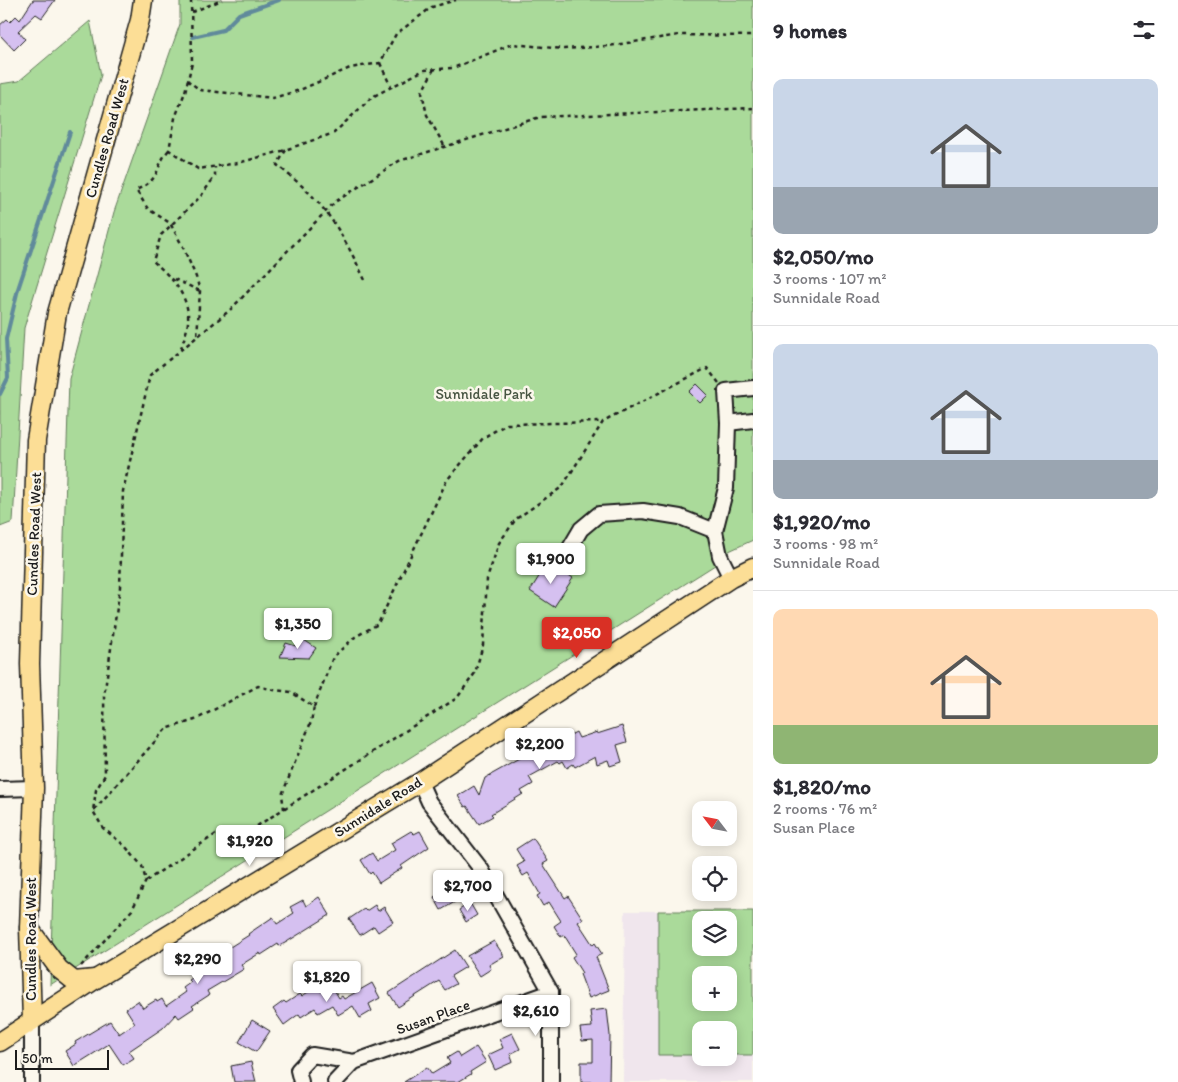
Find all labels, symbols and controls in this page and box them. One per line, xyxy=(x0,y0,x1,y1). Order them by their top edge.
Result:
icon: filters xyxy=(1130,16,1158,44)
text: 9 homes xyxy=(773,18,847,43)
street label: Cundles Road West xyxy=(81,76,133,200)
icon: home xyxy=(921,111,1011,201)
text: $2,050/mo xyxy=(773,244,874,269)
text: 3 rooms · 107 m² xyxy=(773,269,886,288)
text: Sunnidale Road xyxy=(773,288,880,307)
icon: home xyxy=(921,377,1011,467)
park label: Sunnidale Park xyxy=(435,385,533,403)
street label: Cundles Road West xyxy=(23,471,45,596)
text: $1,920/mo xyxy=(773,509,870,534)
text: 3 rooms · 98 m² xyxy=(773,534,878,553)
pin: $1,900 xyxy=(510,542,592,585)
text: $1,900 xyxy=(527,549,575,568)
text: Sunnidale Road xyxy=(773,553,880,572)
pin: $1,350 xyxy=(257,608,339,650)
text: $1,350 xyxy=(275,614,321,633)
pin: $2,050 xyxy=(536,616,618,659)
text: $2,050 xyxy=(553,623,601,642)
icon: home xyxy=(921,642,1011,732)
pin: $2,200 xyxy=(499,728,581,770)
text: $2,200 xyxy=(516,734,564,753)
street label: Sunnidale Road xyxy=(331,773,425,841)
text: $1,820/mo xyxy=(773,774,871,799)
text: 2 rooms · 76 m² xyxy=(773,799,877,818)
north arrow xyxy=(692,801,738,846)
map controls xyxy=(692,801,737,1066)
text: Susan Place xyxy=(773,818,855,837)
pin: $1,920 xyxy=(209,824,291,867)
text: $1,920 xyxy=(227,831,273,850)
button: locate xyxy=(692,856,737,901)
pin: $2,700 xyxy=(427,870,509,912)
text: $2,700 xyxy=(444,876,492,895)
street label: Cundles Road West xyxy=(22,877,40,1001)
button: layers xyxy=(692,911,737,956)
pin: $2,290 xyxy=(157,942,239,985)
text: $2,290 xyxy=(175,949,221,968)
pin: $1,820 xyxy=(286,960,368,1003)
button: + xyxy=(692,966,737,1011)
text: $1,820 xyxy=(304,967,350,986)
pin: $2,610 xyxy=(495,994,577,1037)
street label: Susan Place xyxy=(394,995,472,1039)
text: $2,610 xyxy=(513,1001,559,1020)
button: − xyxy=(692,1021,737,1066)
scale bar xyxy=(15,1047,109,1070)
text: 50 m xyxy=(22,1050,53,1067)

